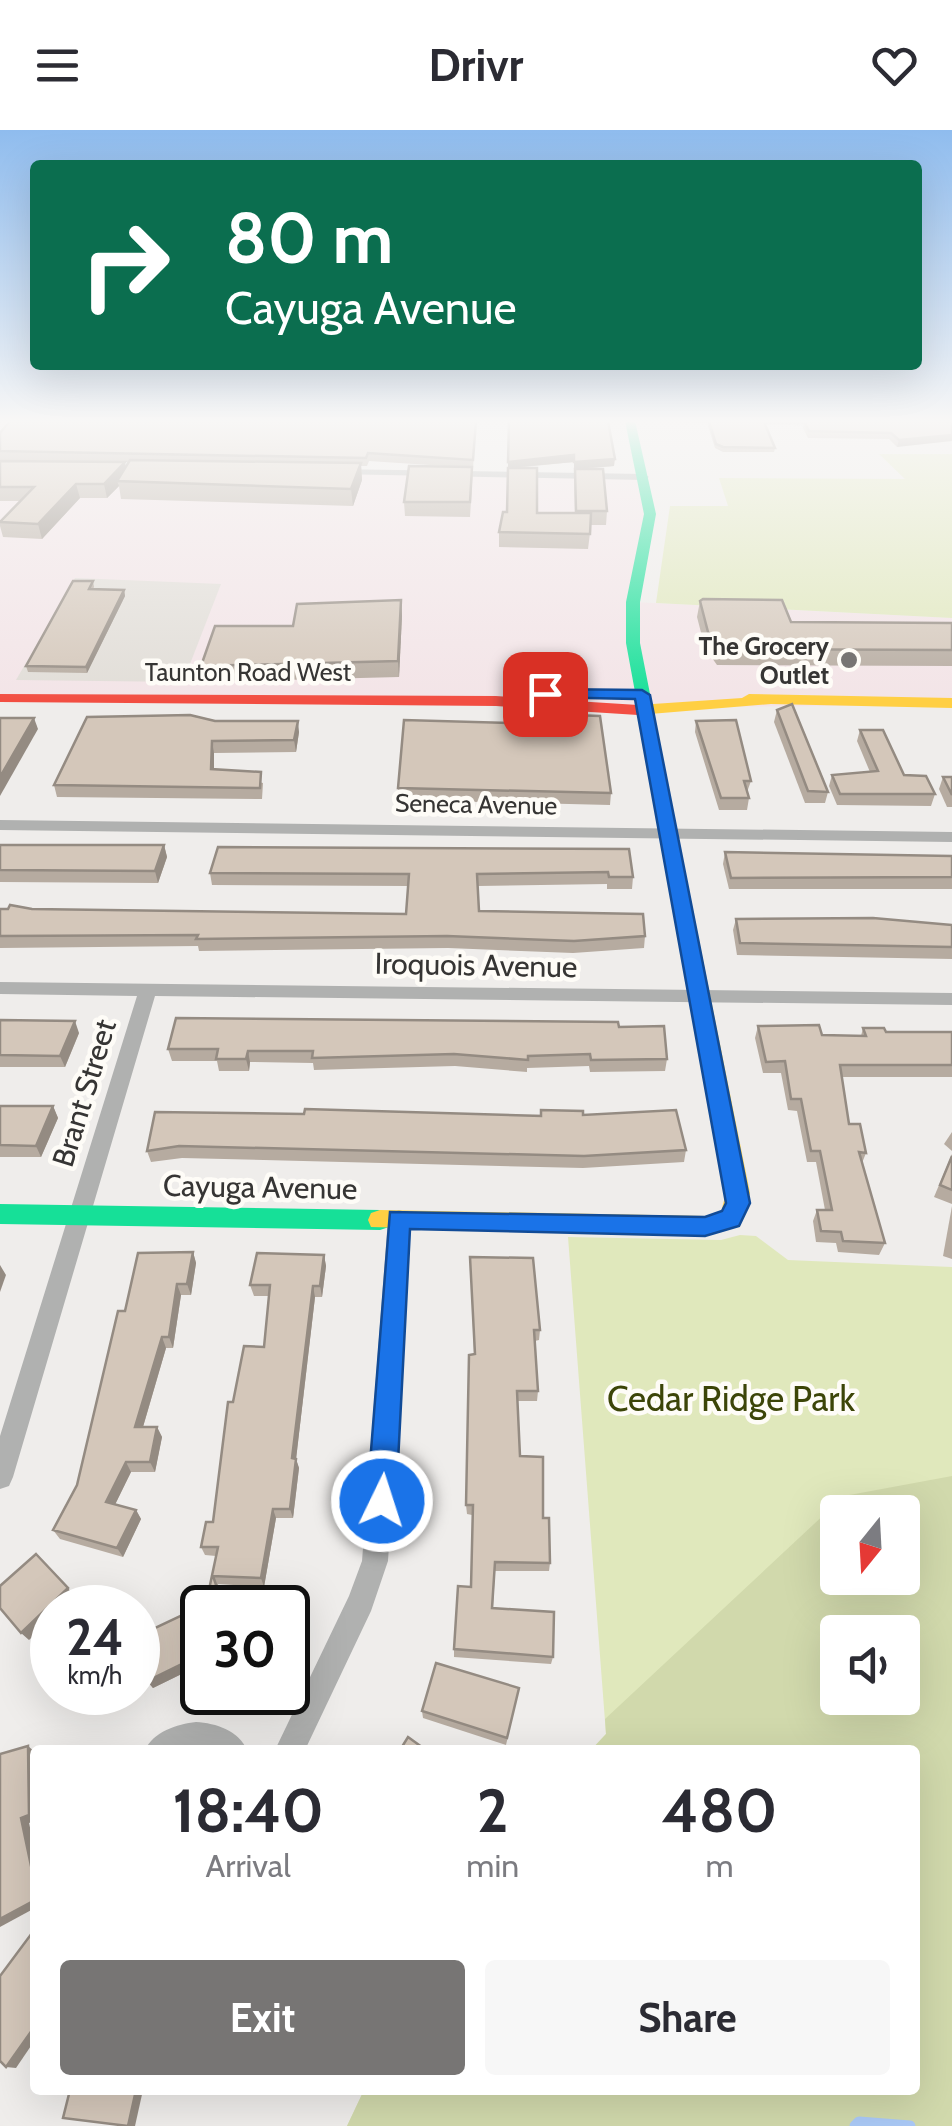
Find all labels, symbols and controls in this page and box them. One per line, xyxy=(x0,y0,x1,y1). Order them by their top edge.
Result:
icon: menu xyxy=(30,38,85,93)
text: Drivr xyxy=(429,38,523,92)
icon: heart xyxy=(867,38,922,93)
text: 80 m xyxy=(225,195,393,281)
icon: right xyxy=(60,200,190,330)
text: Cayuga Avenue xyxy=(225,281,517,335)
place label: The Grocery Outlet xyxy=(698,631,830,690)
marker: The Grocery Outlet xyxy=(838,649,860,671)
pin xyxy=(503,652,588,737)
street label: Taunton Road West xyxy=(145,657,352,687)
icon: arrive xyxy=(518,667,573,722)
street label: Seneca Avenue xyxy=(395,788,558,820)
street label: Iroquois Avenue xyxy=(374,945,578,985)
street label: Brant Street xyxy=(44,1015,124,1171)
street label: Cayuga Avenue xyxy=(163,1167,357,1207)
park label: Cedar Ridge Park xyxy=(607,1377,855,1420)
position arrow xyxy=(330,1449,434,1553)
north arrow xyxy=(820,1495,920,1595)
map controls xyxy=(820,1495,920,1715)
speed limit sign: 30 xyxy=(180,1585,310,1715)
text: 24 xyxy=(66,1607,124,1668)
button: sound xyxy=(820,1615,920,1715)
text: km/h xyxy=(68,1660,122,1690)
text: 18:40 xyxy=(173,1774,324,1847)
text: 2 xyxy=(477,1774,509,1847)
text: 480 xyxy=(662,1774,777,1847)
text: Arrival xyxy=(206,1846,291,1885)
text: min xyxy=(466,1846,519,1885)
text: m xyxy=(705,1846,734,1885)
button: Exit xyxy=(60,1960,465,2075)
button: Share xyxy=(485,1960,890,2075)

